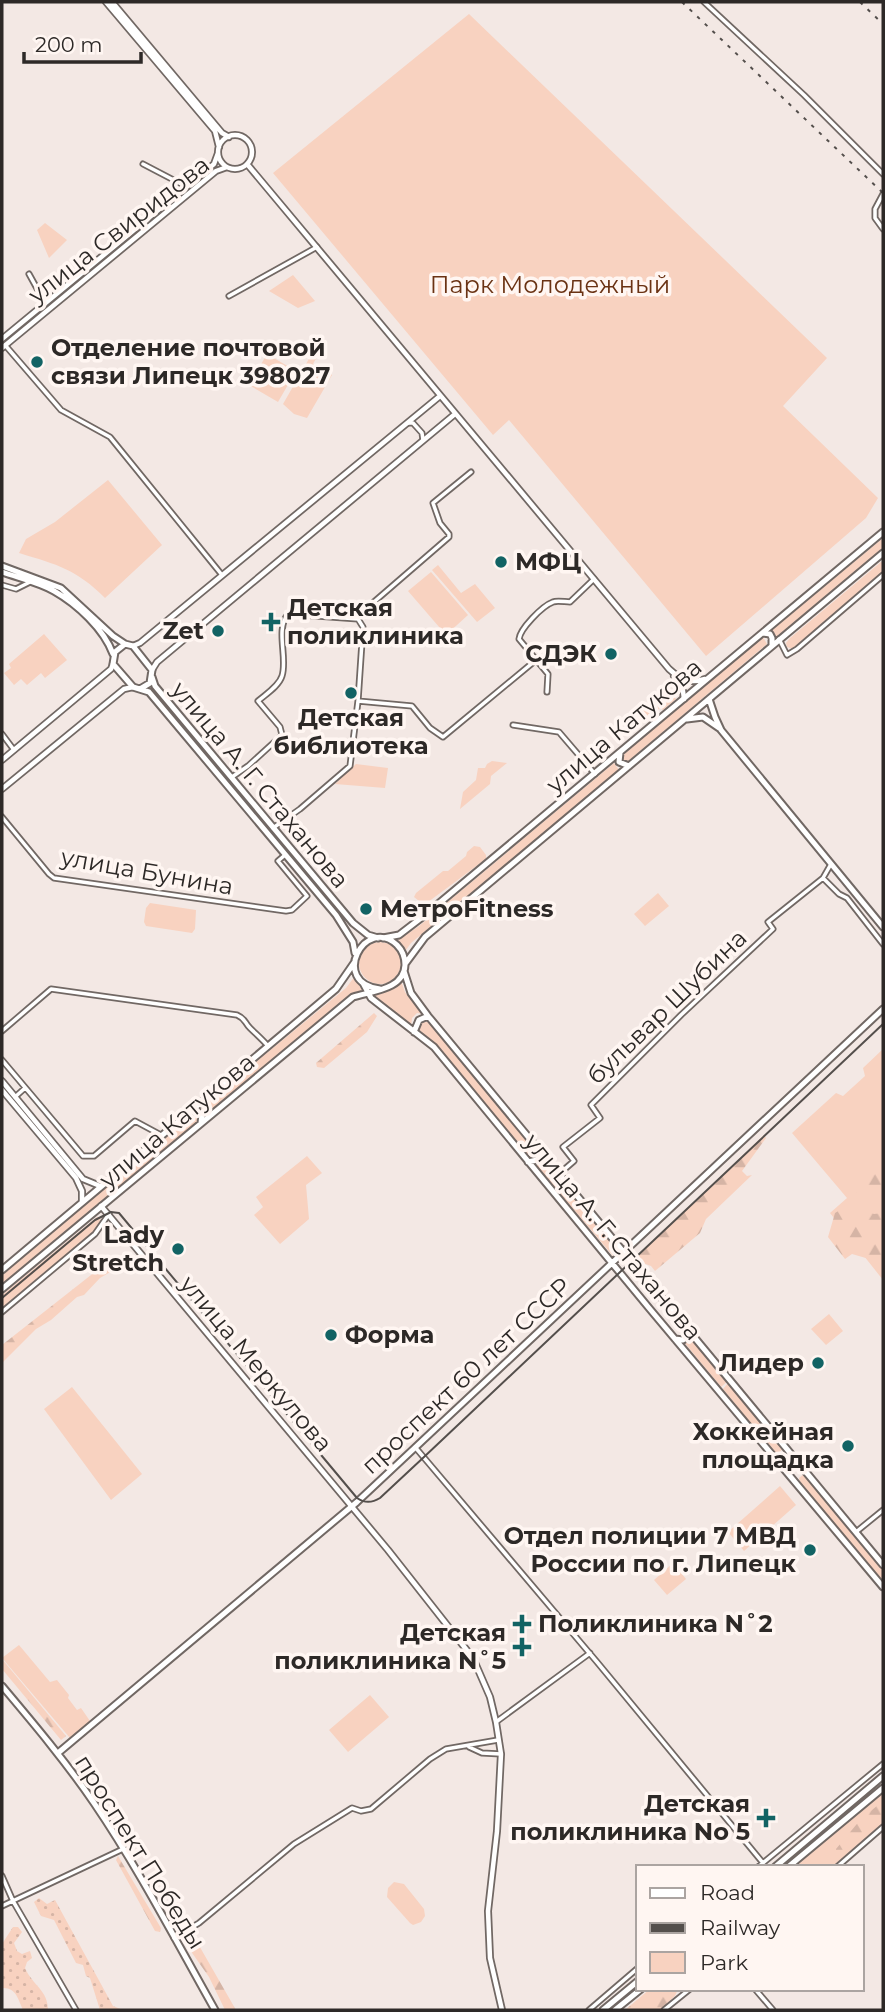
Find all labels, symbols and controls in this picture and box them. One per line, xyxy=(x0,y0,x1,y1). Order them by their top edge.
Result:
scale bar xyxy=(24,21,142,65)
text: 200 m xyxy=(35,32,102,57)
street label: улица Свиридова xyxy=(22,150,215,310)
park label: Парк Молодежный xyxy=(430,270,670,299)
place label: Отделение почтовой связи Липецк 398027 xyxy=(51,333,330,390)
marker: Отделение почтовой связи Липецк 398027 xyxy=(29,354,45,370)
place label: МФЦ xyxy=(515,547,581,576)
marker: МФЦ xyxy=(493,554,509,570)
place label: Детская поликлиника xyxy=(287,593,464,650)
marker: Детская поликлиника xyxy=(261,612,281,632)
place label: Zet xyxy=(162,616,205,645)
marker: Zet xyxy=(210,623,226,639)
place label: СДЭК xyxy=(525,639,597,668)
marker: СДЭК xyxy=(603,646,619,662)
street label: улица Катукова xyxy=(539,652,707,800)
street label: улица А. Г. Стаханова xyxy=(165,675,355,894)
marker: Детская библиотека xyxy=(343,685,359,701)
place label: Детская библиотека xyxy=(274,703,428,760)
street label: улица Бунина xyxy=(58,842,236,901)
place label: МетроFitness xyxy=(380,894,554,923)
marker: МетроFitness xyxy=(358,901,374,917)
street label: бульвар Шубина xyxy=(581,923,752,1090)
street label: улица Катукова xyxy=(92,1047,260,1195)
street label: улица А. Г. Стаханова xyxy=(518,1127,708,1346)
place label: Lady Stretch xyxy=(72,1220,165,1277)
marker: Lady Stretch xyxy=(170,1241,186,1257)
street label: улица Меркулова xyxy=(174,1269,339,1458)
street label: проспект 60 лет СССР xyxy=(355,1271,576,1480)
place label: Форма xyxy=(345,1320,434,1349)
marker: Форма xyxy=(323,1327,339,1343)
place label: Лидер xyxy=(719,1348,804,1377)
marker: Лидер xyxy=(810,1355,826,1371)
place label: Хоккейная площадка xyxy=(693,1417,834,1474)
marker: Хоккейная площадка xyxy=(840,1438,856,1454)
place label: Отдел полиции 7 МВД России по г. Липецк xyxy=(504,1521,797,1578)
marker: Отдел полиции 7 МВД России по г. Липецк xyxy=(802,1542,818,1558)
place label: Поликлиника N˚2 xyxy=(538,1609,773,1638)
marker: Поликлиника N˚2 xyxy=(512,1614,532,1634)
place label: Детская поликлиника N˚5 xyxy=(274,1618,506,1675)
marker: Детская поликлиника N˚5 xyxy=(512,1637,532,1657)
street label: проспект Победы xyxy=(69,1749,212,1954)
place label: Детская поликлиника No 5 xyxy=(510,1789,750,1846)
marker: Детская поликлиника No 5 xyxy=(756,1808,776,1828)
legend xyxy=(636,1865,864,1991)
text: Road xyxy=(700,1880,755,1905)
text: Railway xyxy=(700,1915,781,1940)
text: Park xyxy=(700,1950,748,1975)

